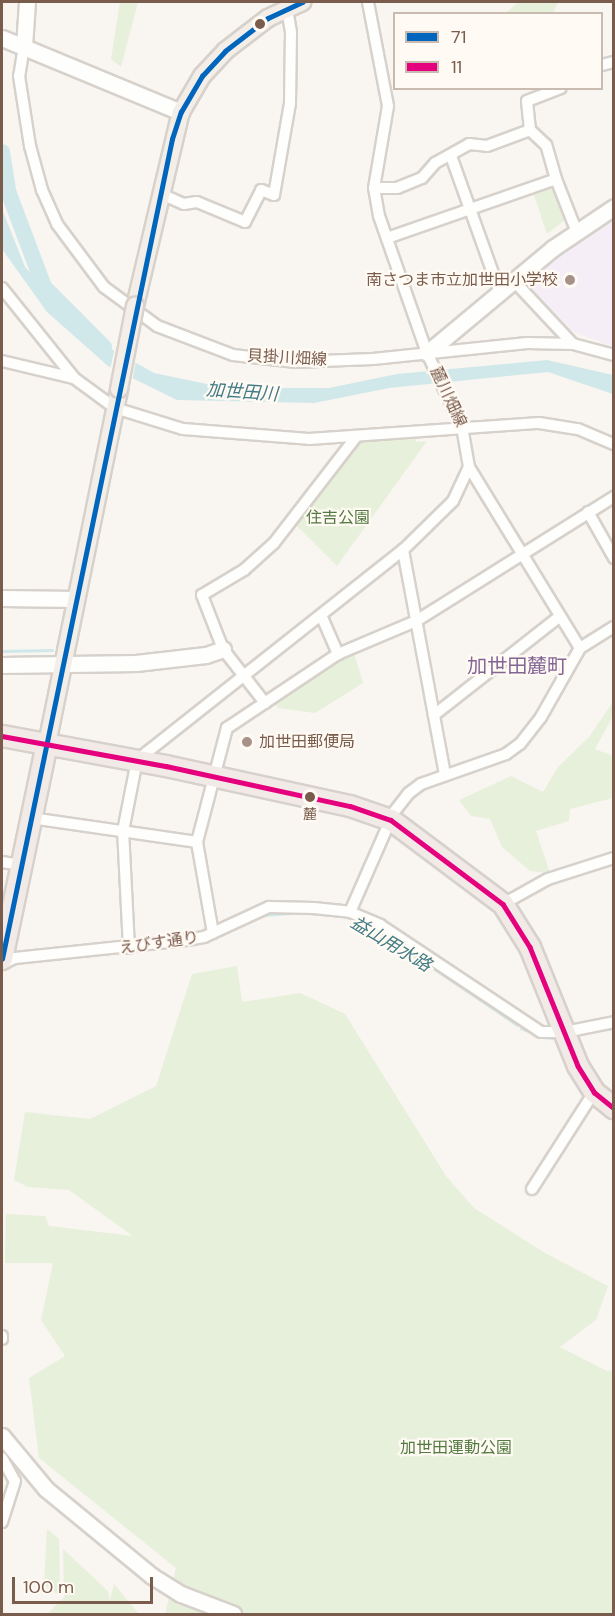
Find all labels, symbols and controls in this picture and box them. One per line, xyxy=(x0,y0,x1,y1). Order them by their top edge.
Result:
legend xyxy=(393,12,603,90)
unlabelled marker xyxy=(254,18,266,30)
text: 71 xyxy=(451,25,466,49)
text: 11 xyxy=(451,55,462,79)
place label: 南さつま市立加世田小学校 xyxy=(366,270,558,290)
marker: 南さつま市立加世田小学校 xyxy=(563,273,577,287)
street label: 貝掛川畑線 xyxy=(247,346,327,370)
street label: 麓川畑線 xyxy=(426,364,470,430)
water label: 加世田川 xyxy=(205,379,279,405)
park label: 住吉公園 xyxy=(306,508,370,528)
district label: 加世田麓町 xyxy=(467,654,567,678)
place label: 加世田郵便局 xyxy=(259,732,355,752)
marker: 加世田郵便局 xyxy=(240,735,254,749)
marker: 麓 xyxy=(304,791,316,803)
place label: 麓 xyxy=(303,806,317,822)
water label: 益山用水路 xyxy=(347,912,435,976)
street label: えびす通り xyxy=(118,928,200,958)
park label: 加世田運動公園 xyxy=(400,1438,512,1458)
scale bar xyxy=(15,1565,156,1603)
text: 100 m xyxy=(23,1575,74,1599)

